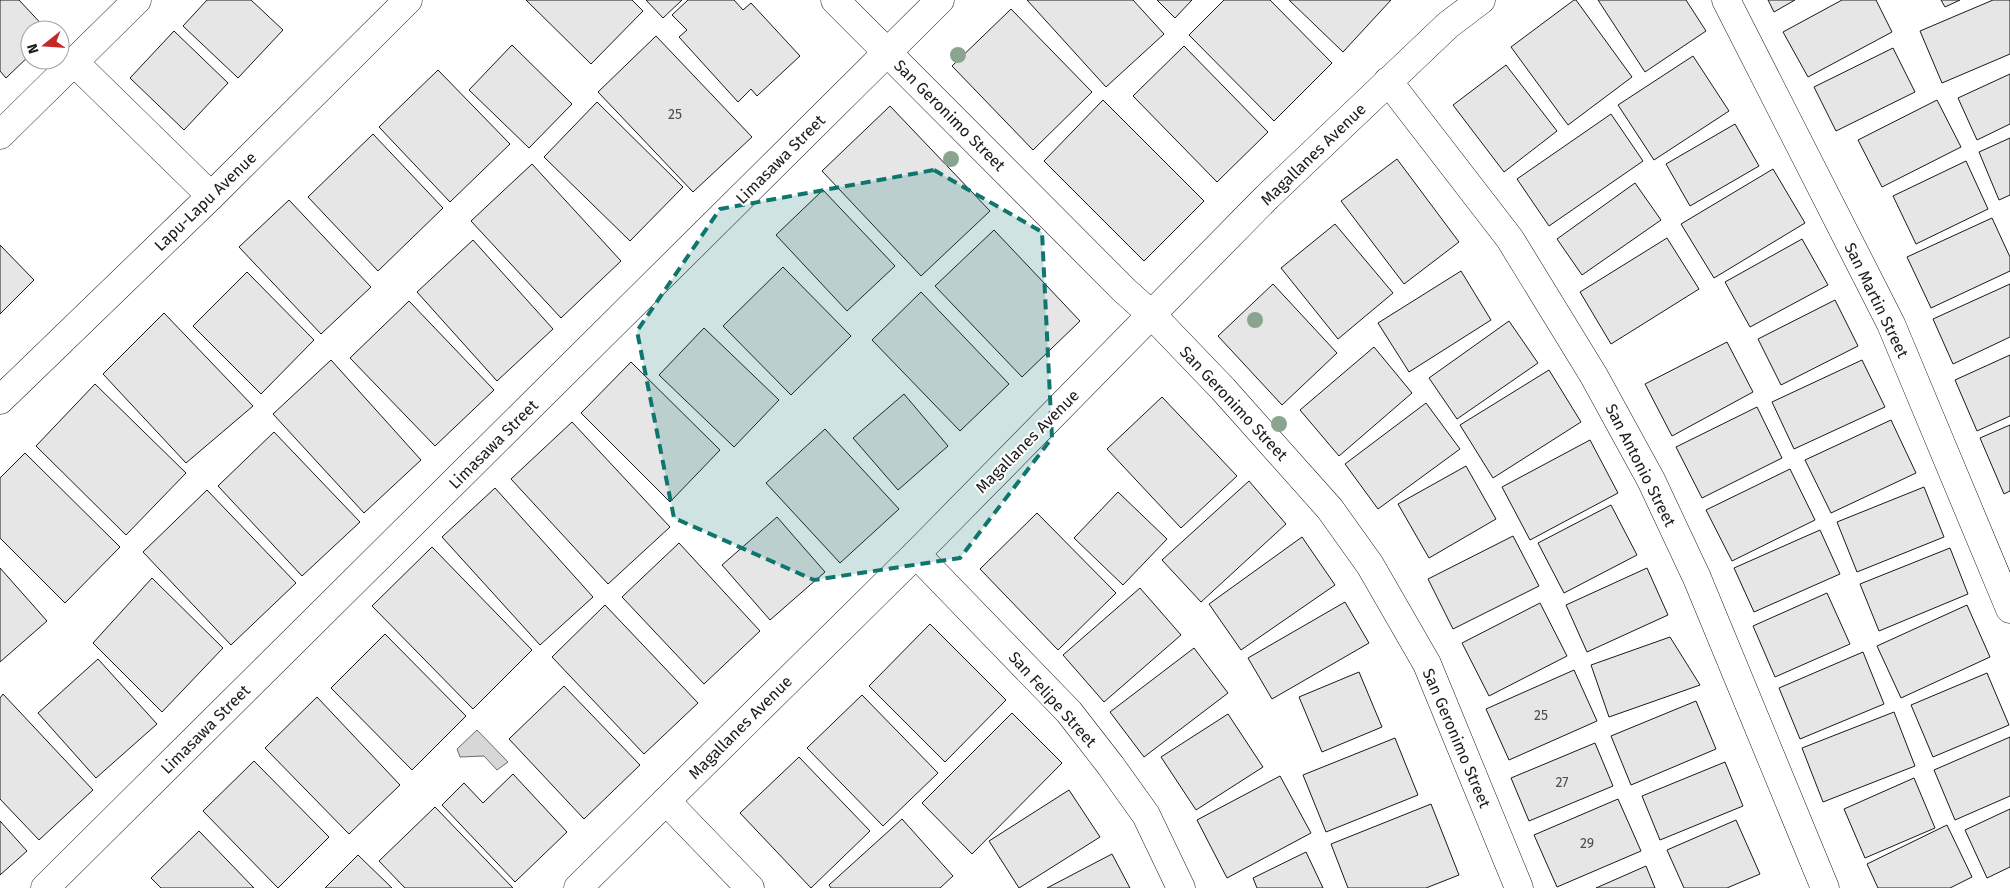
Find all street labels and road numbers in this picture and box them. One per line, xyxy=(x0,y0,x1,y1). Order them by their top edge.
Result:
street label: San Geronimo Street xyxy=(890,56,1009,175)
street label: Magallanes Avenue xyxy=(1257,99,1370,209)
street label: Limasawa Street xyxy=(732,111,829,208)
street label: Lapu-Lapu Avenue xyxy=(150,148,260,255)
street label: San Martin Street xyxy=(1840,240,1913,361)
street label: San Geronimo Street xyxy=(1176,342,1292,465)
street label: Magallanes Avenue xyxy=(972,386,1083,497)
street label: Limasawa Street xyxy=(445,396,542,493)
street label: San Antonio Street xyxy=(1601,401,1680,530)
street label: San Felipe Street xyxy=(1005,648,1101,751)
street label: San Geronimo Street xyxy=(1419,666,1495,811)
street label: Magallanes Avenue xyxy=(685,672,796,783)
street label: Limasawa Street xyxy=(157,681,254,778)

